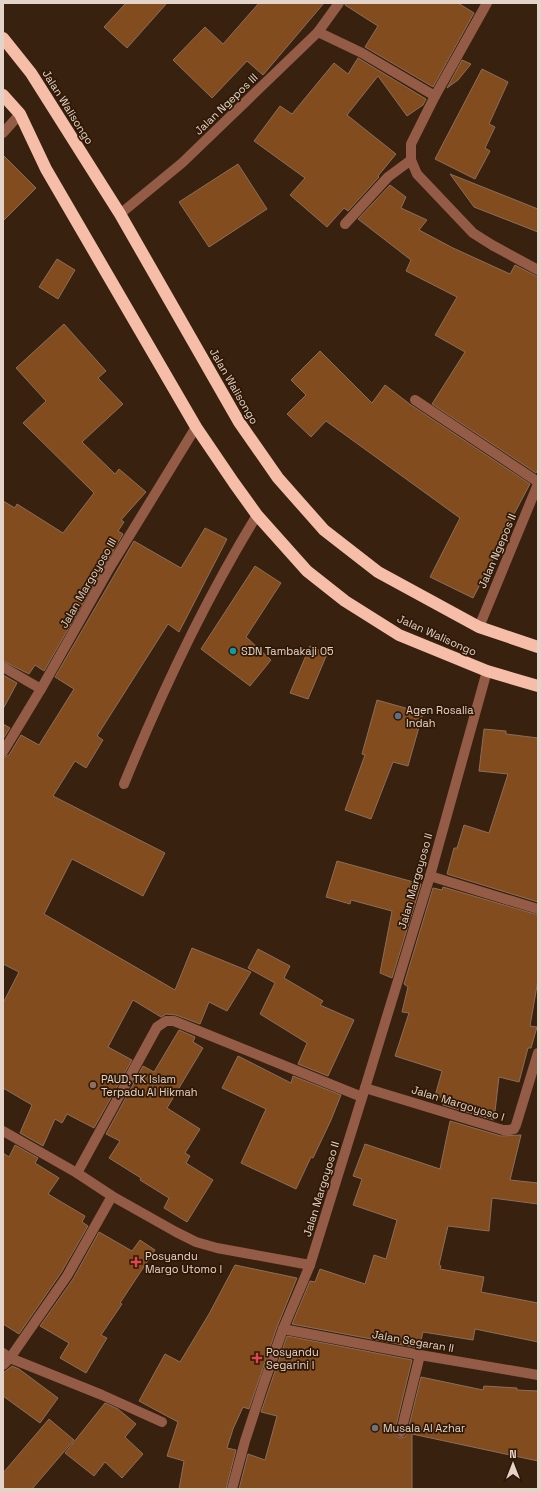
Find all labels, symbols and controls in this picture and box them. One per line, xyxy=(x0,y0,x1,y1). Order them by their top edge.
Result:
street label: Jalan Walisongo xyxy=(39,67,97,147)
street label: Jalan Ngepos III xyxy=(191,70,261,138)
street label: Jalan Walisongo xyxy=(207,345,262,427)
street label: Jalan Ngepos II xyxy=(475,511,519,591)
street label: Jalan Margoyoso III xyxy=(56,535,120,631)
street label: Jalan Walisongo xyxy=(395,611,479,659)
place label: SDN Tambakaji 05 xyxy=(241,644,334,658)
marker: SDN Tambakaji 05 xyxy=(228,646,238,656)
place label: Agen Rosalia Indah xyxy=(406,703,474,730)
marker: Agen Rosalia Indah xyxy=(393,711,403,721)
street label: Jalan Margoyoso II xyxy=(395,831,435,931)
place label: PAUD, TK Islam Terpadu Al Hikmah xyxy=(101,1072,198,1099)
marker: PAUD, TK Islam Terpadu Al Hikmah xyxy=(88,1080,98,1090)
street label: Jalan Margoyoso I xyxy=(410,1082,506,1124)
street label: Jalan Margoyoso II xyxy=(300,1140,342,1238)
place label: Posyandu Margo Utomo I xyxy=(145,1249,222,1276)
marker: Posyandu Margo Utomo I xyxy=(130,1256,142,1268)
street label: Jalan Segaran II xyxy=(371,1327,455,1355)
place label: Posyandu Segarini I xyxy=(266,1345,319,1372)
marker: Posyandu Segarini I xyxy=(251,1352,263,1364)
place label: Musala Al Azhar xyxy=(383,1421,465,1435)
marker: Musala Al Azhar xyxy=(370,1423,380,1433)
north arrow xyxy=(493,1444,533,1484)
text: N xyxy=(509,1447,517,1461)

